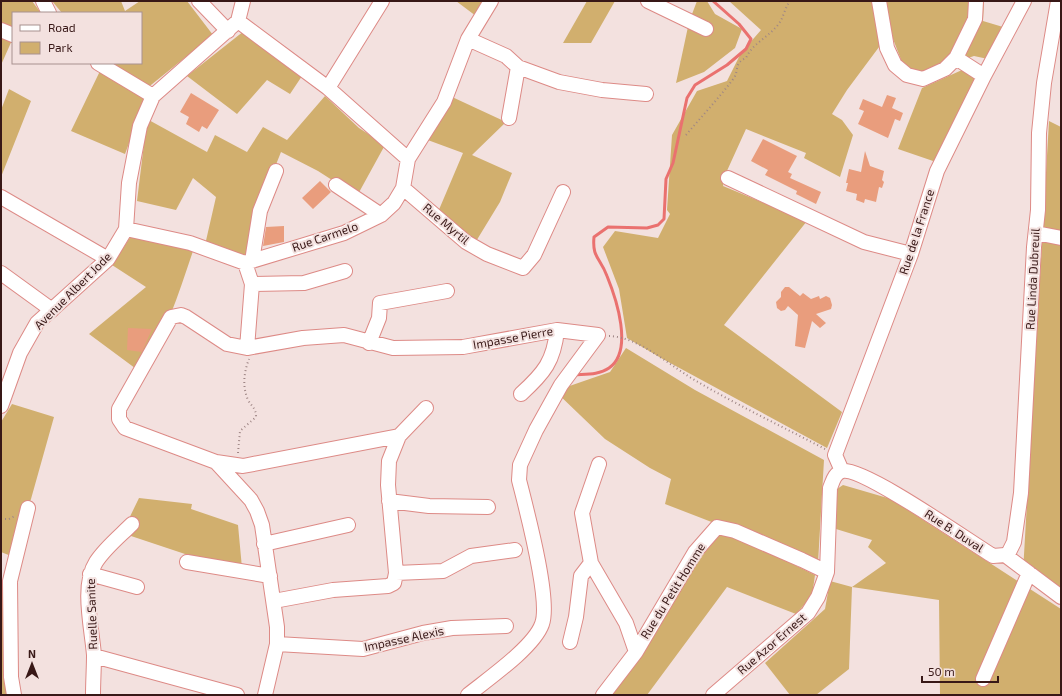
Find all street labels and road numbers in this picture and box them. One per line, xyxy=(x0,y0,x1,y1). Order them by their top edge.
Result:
street label: Rue de la France xyxy=(896,187,936,276)
street label: Rue Myrtil xyxy=(421,200,473,247)
street label: Rue Carmelo xyxy=(290,218,360,254)
street label: Rue Linda Dubreuil xyxy=(1022,227,1042,330)
street label: Avenue Albert Jode xyxy=(31,249,114,332)
street label: Impasse Pierre xyxy=(472,323,554,351)
street label: Rue B. Duval xyxy=(922,506,987,555)
street label: Rue du Petit Homme xyxy=(637,540,707,641)
street label: Ruelle Sanite xyxy=(83,578,99,650)
street label: Rue Azor Ernest xyxy=(734,609,809,677)
street label: Impasse Alexis xyxy=(363,623,445,653)

